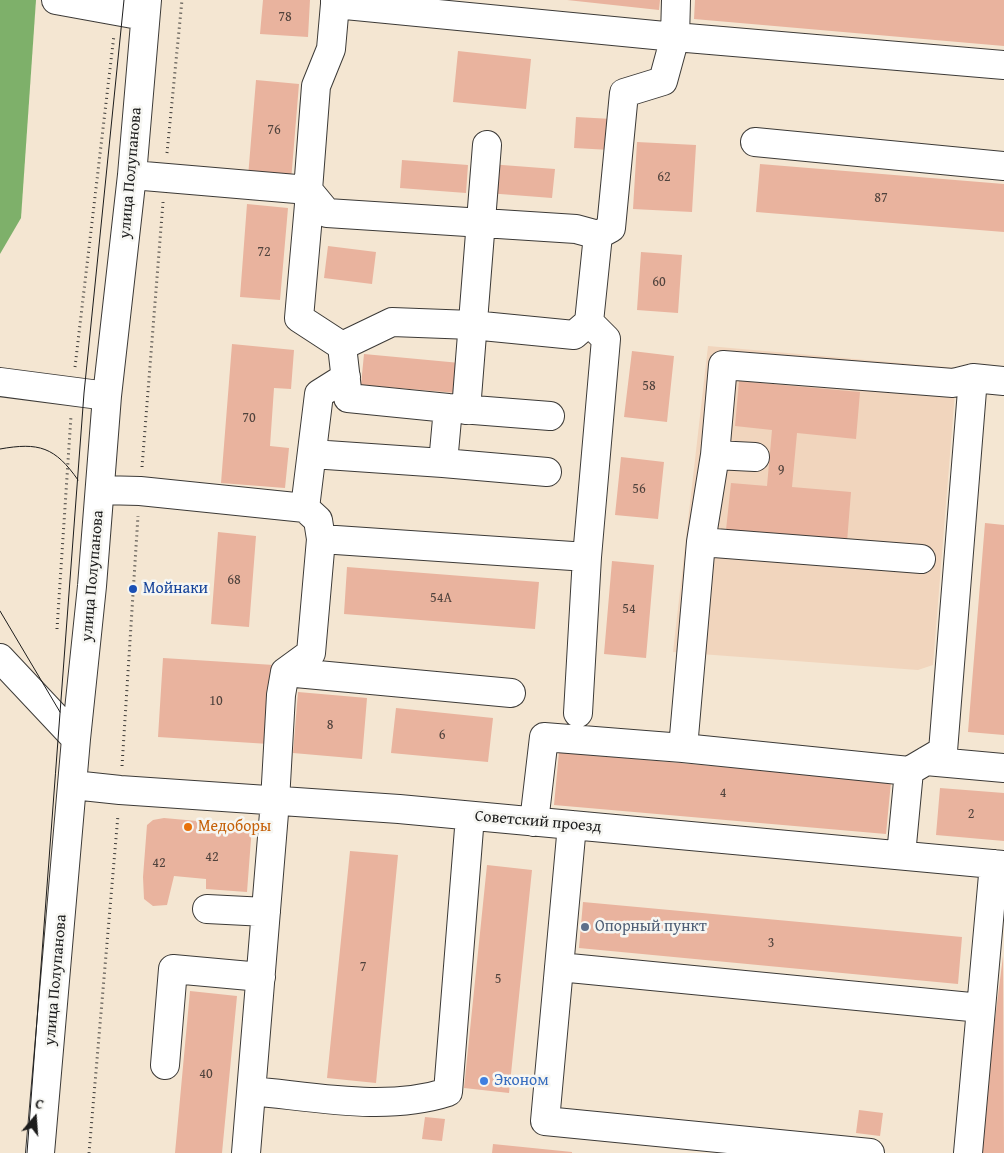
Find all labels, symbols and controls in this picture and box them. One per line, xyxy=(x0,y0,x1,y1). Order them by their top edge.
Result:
house number: 78 xyxy=(278,9,292,25)
street label: улица Полупанова xyxy=(116,107,146,239)
house number: 76 xyxy=(267,122,281,138)
house number: 62 xyxy=(657,169,671,185)
house number: 87 xyxy=(874,190,888,206)
house number: 72 xyxy=(257,244,271,260)
house number: 60 xyxy=(652,274,666,290)
house number: 58 xyxy=(642,378,656,394)
house number: 70 xyxy=(242,410,256,426)
house number: 9 xyxy=(778,462,784,478)
house number: 56 xyxy=(632,481,646,497)
street label: улица Полупанова xyxy=(78,510,108,642)
house number: 68 xyxy=(227,572,241,588)
place label: Мойнаки xyxy=(143,579,208,599)
marker: Мойнаки xyxy=(127,583,139,595)
house number: 54А xyxy=(430,590,452,606)
house number: 54 xyxy=(622,601,636,617)
house number: 10 xyxy=(209,693,223,709)
house number: 8 xyxy=(327,717,333,733)
house number: 6 xyxy=(439,727,445,743)
house number: 4 xyxy=(720,785,726,801)
house number: 2 xyxy=(968,806,974,822)
street label: Советский проезд xyxy=(474,807,602,837)
place label: Медоборы xyxy=(198,817,271,837)
marker: Медоборы xyxy=(182,821,194,833)
house number: 42 xyxy=(205,849,219,865)
house number: 42 xyxy=(152,855,166,871)
street label: улица Полупанова xyxy=(41,914,71,1046)
place label: Опорный пункт xyxy=(595,917,707,937)
marker: Опорный пункт xyxy=(579,921,591,933)
house number: 3 xyxy=(768,935,774,951)
house number: 7 xyxy=(360,959,366,975)
house number: 5 xyxy=(495,971,501,987)
house number: 40 xyxy=(199,1066,213,1082)
place label: Эконом xyxy=(494,1071,549,1091)
marker: Эконом xyxy=(478,1075,490,1087)
north arrow xyxy=(10,1093,60,1143)
text: С xyxy=(33,1093,46,1114)

